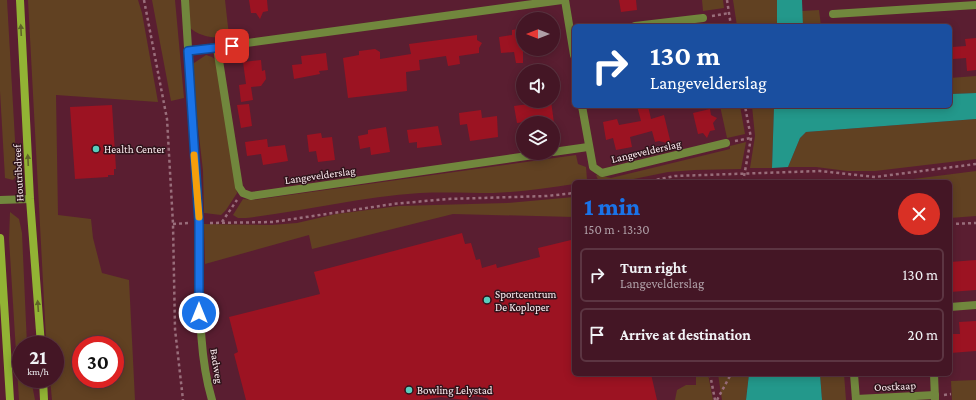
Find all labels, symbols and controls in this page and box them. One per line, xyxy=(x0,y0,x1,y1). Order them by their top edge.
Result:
north arrow xyxy=(516,12,560,56)
map controls xyxy=(516,12,560,160)
one-way arrow xyxy=(18,24,25,36)
pin xyxy=(215,29,249,63)
icon: arrive xyxy=(221,35,243,57)
icon: right xyxy=(584,40,636,92)
text: 130 m xyxy=(650,40,720,71)
button: sound xyxy=(516,64,560,108)
text: Langevelderslag xyxy=(650,73,767,93)
button: layers xyxy=(516,116,560,160)
street label: Langevelderslag xyxy=(610,137,683,166)
street label: Houtribdreef xyxy=(10,143,25,202)
place label: Health Center xyxy=(104,143,165,155)
marker: Health Center xyxy=(91,144,101,154)
one-way arrow xyxy=(25,154,32,166)
street label: Langevelderslag xyxy=(284,164,357,187)
text: 1 min xyxy=(584,193,640,220)
button: close xyxy=(898,193,940,235)
text: 150 m · 13:30 xyxy=(584,222,650,237)
text: Turn right xyxy=(620,260,687,276)
icon: right xyxy=(586,264,608,286)
text: 130 m xyxy=(903,267,938,283)
text: Langevelderslag xyxy=(620,276,704,291)
place label: Sportcentrum De Koploper xyxy=(495,288,556,314)
position arrow xyxy=(178,292,220,334)
marker: Sportcentrum De Koploper xyxy=(482,295,492,305)
one-way arrow xyxy=(34,300,41,312)
icon: arrive xyxy=(586,324,608,346)
text: Arrive at destination xyxy=(620,327,751,343)
text: 20 m xyxy=(908,327,938,343)
speed limit sign: 30 xyxy=(72,336,124,388)
text: 21 xyxy=(29,346,47,368)
street label: Badweg xyxy=(207,348,226,385)
text: km/h xyxy=(27,366,49,377)
street label: Oostkaap xyxy=(874,379,917,394)
place label: Bowling Lelystad xyxy=(417,384,493,397)
marker: Bowling Lelystad xyxy=(404,385,414,395)

